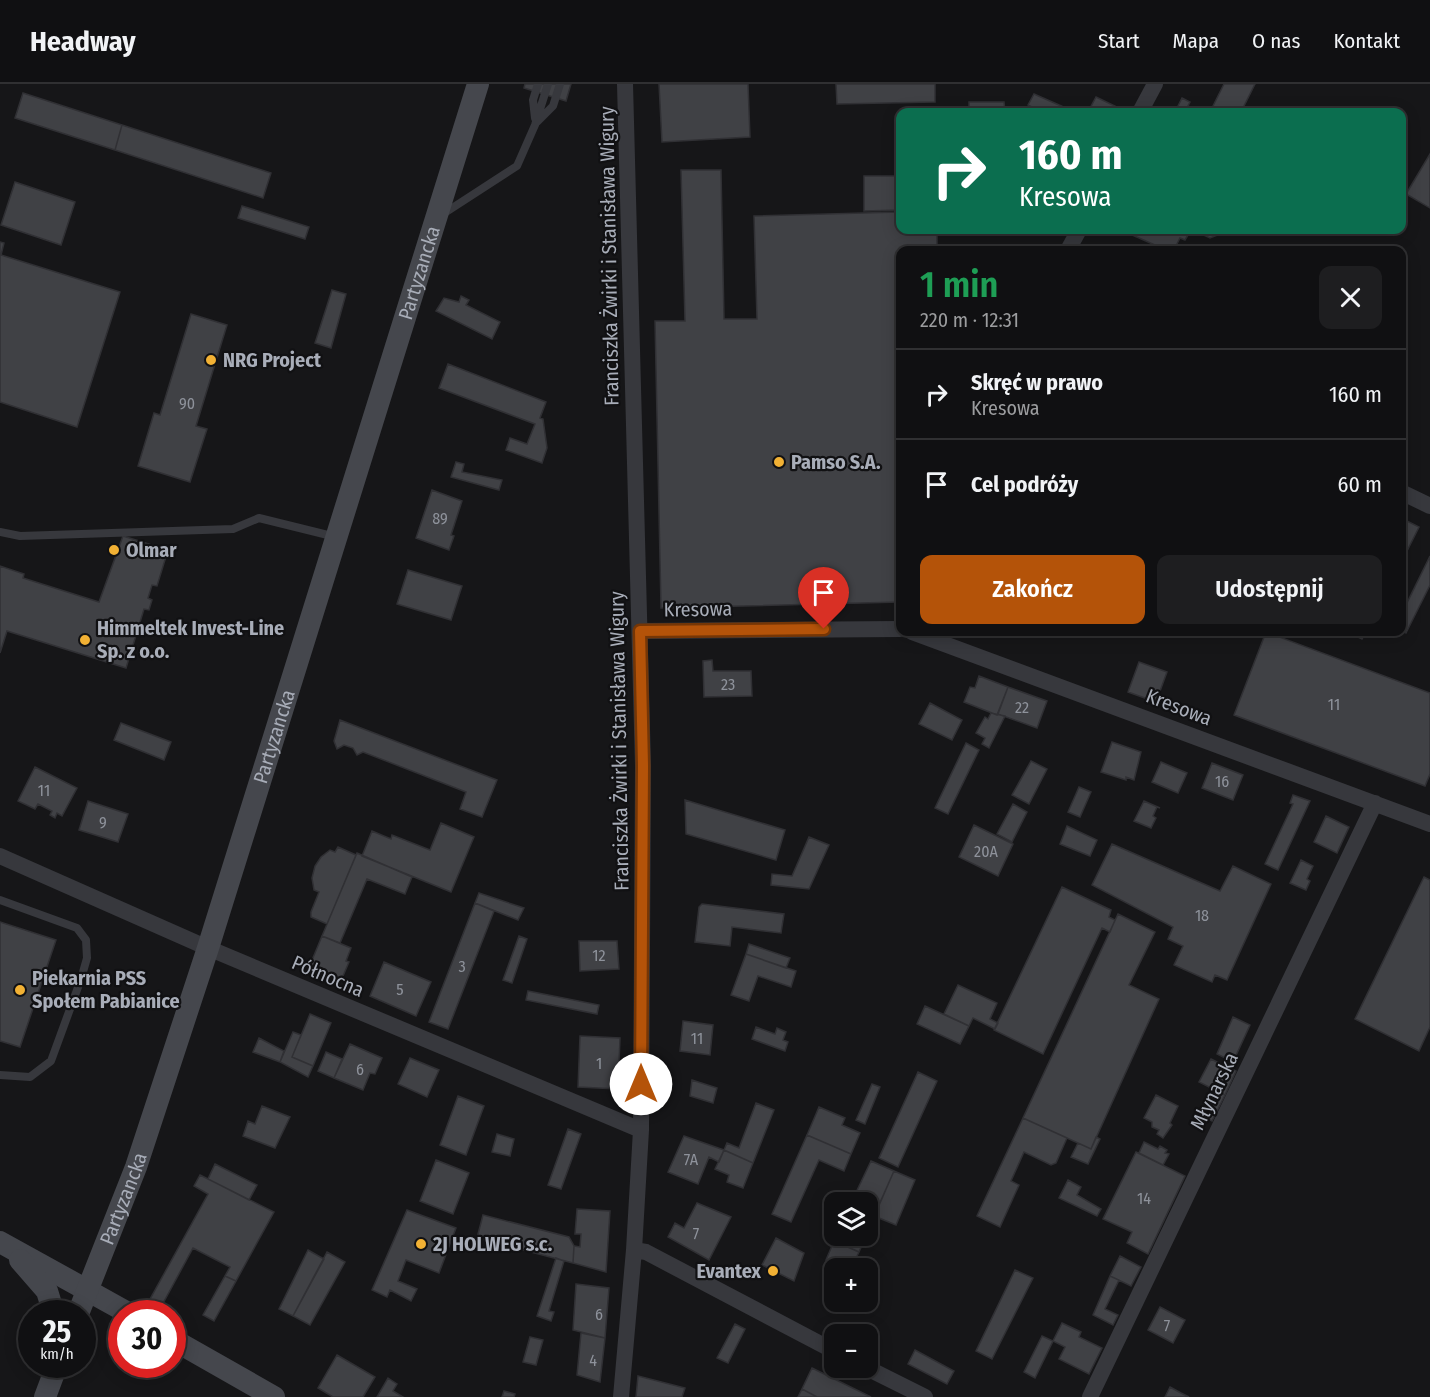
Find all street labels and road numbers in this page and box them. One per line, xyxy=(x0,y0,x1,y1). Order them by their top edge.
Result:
street label: Franciszka Żwirki i Stanisława Wigury xyxy=(594,106,624,406)
street label: Partyzancka xyxy=(393,223,445,323)
street label: Franciszka Żwirki i Stanisława Wigury xyxy=(604,591,634,891)
street label: Kresowa xyxy=(663,596,733,622)
street label: Kresowa xyxy=(1143,684,1215,730)
street label: Partyzancka xyxy=(248,687,300,787)
street label: Północna xyxy=(288,950,368,1002)
street label: Młynarska xyxy=(1185,1048,1243,1134)
street label: Partyzancka xyxy=(95,1149,152,1248)

